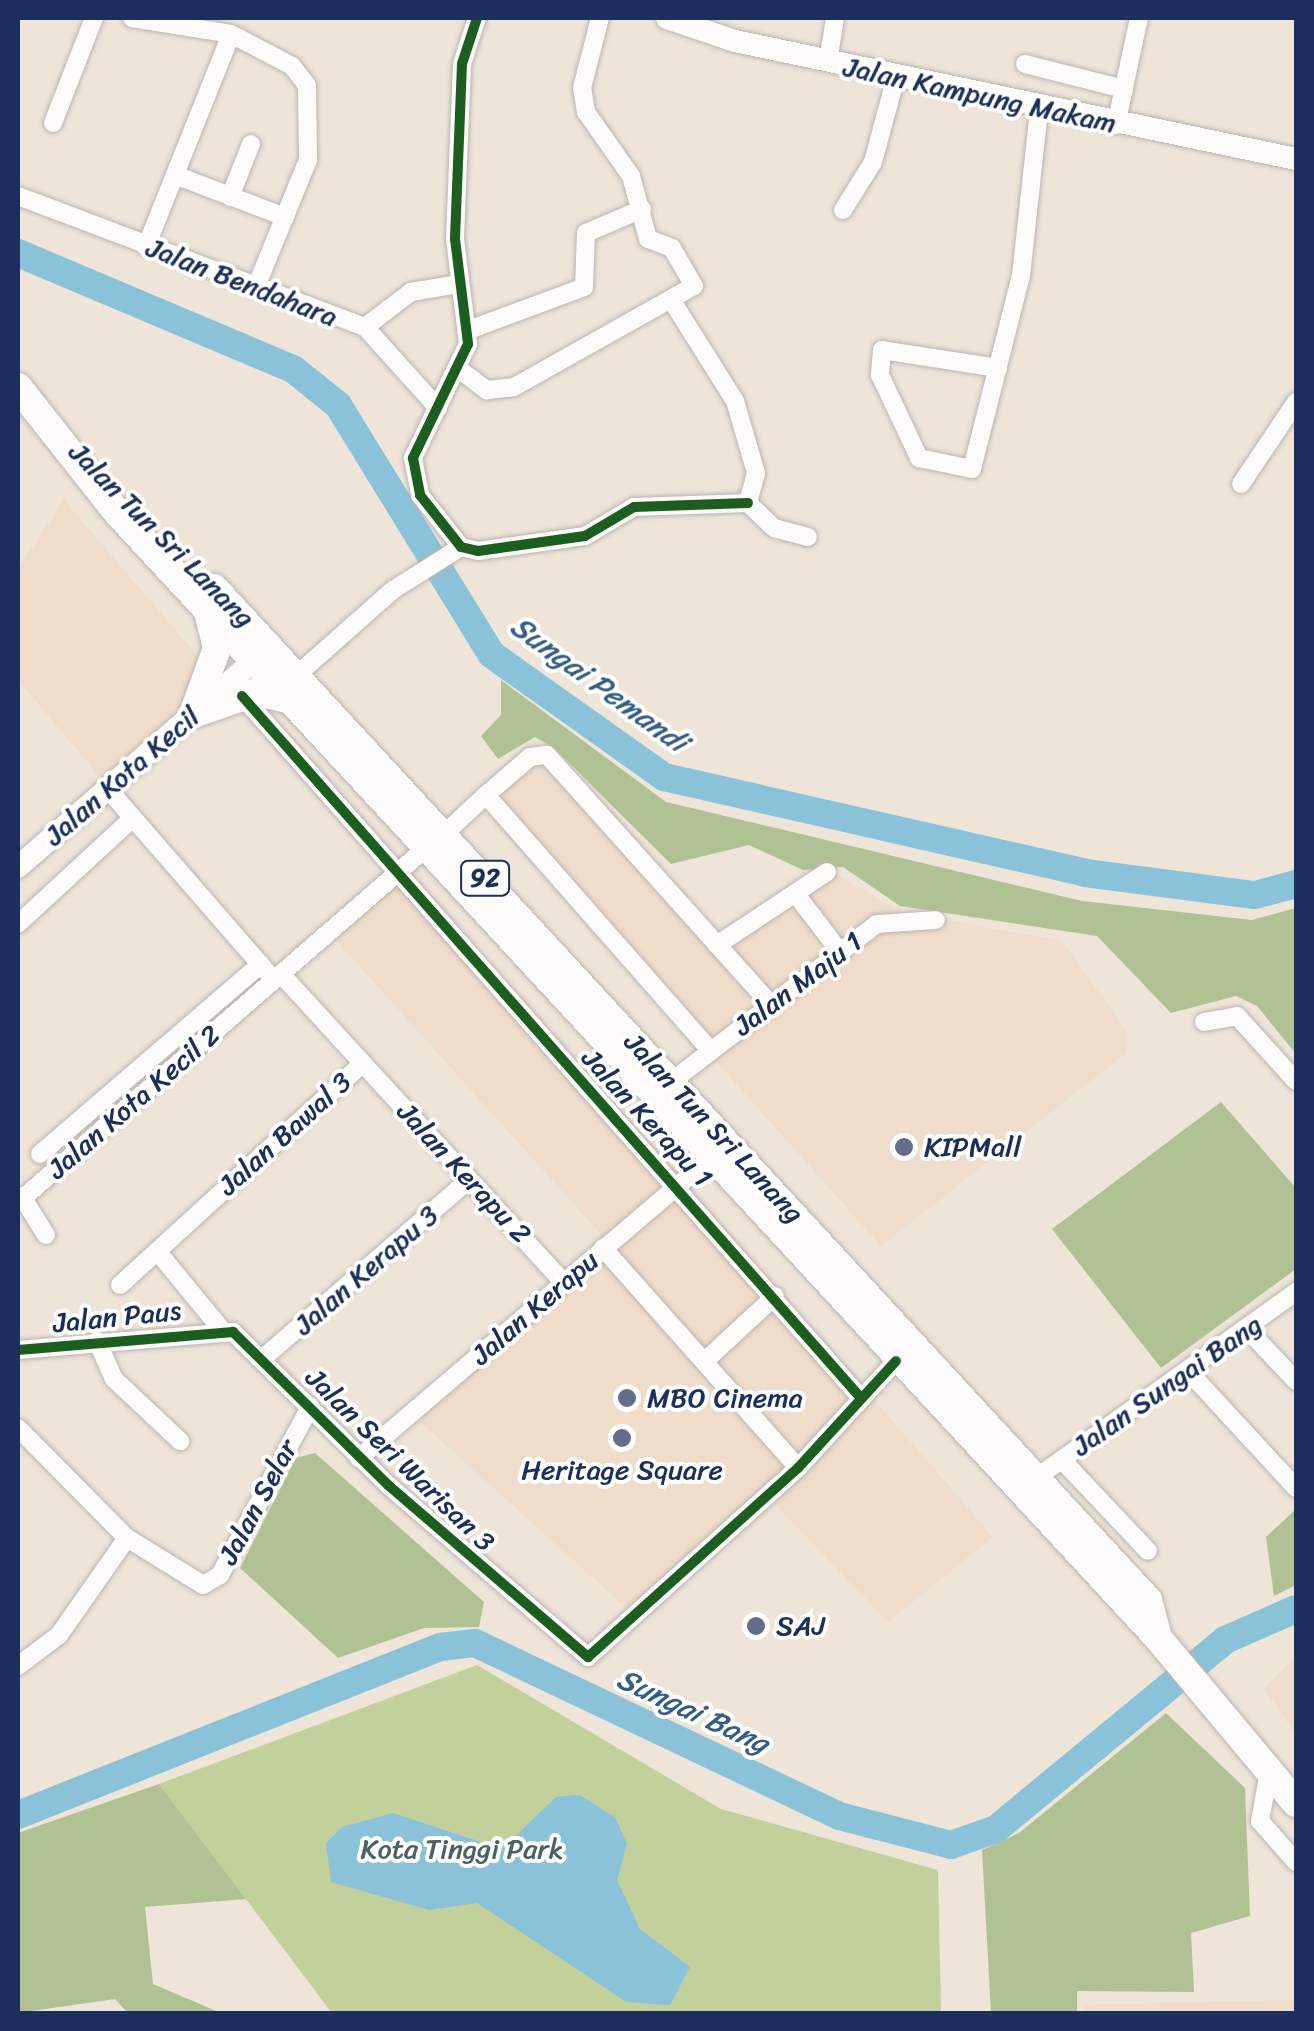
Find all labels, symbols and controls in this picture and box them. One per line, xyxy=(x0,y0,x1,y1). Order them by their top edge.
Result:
street label: Jalan Kampung Makam xyxy=(841,50,1119,140)
street label: Jalan Bendahara xyxy=(142,230,342,334)
street label: Jalan Tun Sri Lanang xyxy=(61,434,263,636)
water label: Sungai Pemandi xyxy=(504,608,694,760)
street label: Jalan Kota Kecil xyxy=(36,699,208,853)
road number: 92 xyxy=(460,858,510,898)
street label: Jalan Maju 1 xyxy=(727,925,869,1043)
street label: Jalan Kota Kecil 2 xyxy=(40,1017,228,1187)
street label: Jalan Tun Sri Lanang xyxy=(616,1025,812,1231)
street label: Jalan Kerapu 1 xyxy=(574,1042,720,1194)
street label: Jalan Bawal 3 xyxy=(212,1066,358,1202)
street label: Jalan Kerapu 2 xyxy=(390,1095,538,1251)
place label: KIPMall xyxy=(924,1130,1021,1164)
marker: KIPMall xyxy=(893,1136,915,1158)
street label: Jalan Kerapu 3 xyxy=(287,1198,445,1342)
street label: Jalan Kerapu xyxy=(464,1243,606,1373)
street label: Jalan Paus xyxy=(50,1293,184,1341)
street label: Jalan Sungai Bang xyxy=(1066,1307,1268,1463)
street label: Jalan Seri Warisan 3 xyxy=(299,1361,501,1559)
place label: MBO Cinema xyxy=(647,1381,803,1415)
marker: MBO Cinema xyxy=(616,1387,638,1409)
marker: Heritage Square xyxy=(611,1427,633,1449)
street label: Jalan Selar xyxy=(211,1434,305,1570)
place label: Heritage Square xyxy=(522,1453,722,1487)
place label: SAJ xyxy=(776,1609,825,1643)
marker: SAJ xyxy=(745,1615,767,1637)
water label: Sungai Bang xyxy=(612,1660,774,1762)
park label: Kota Tinggi Park xyxy=(360,1832,564,1866)

